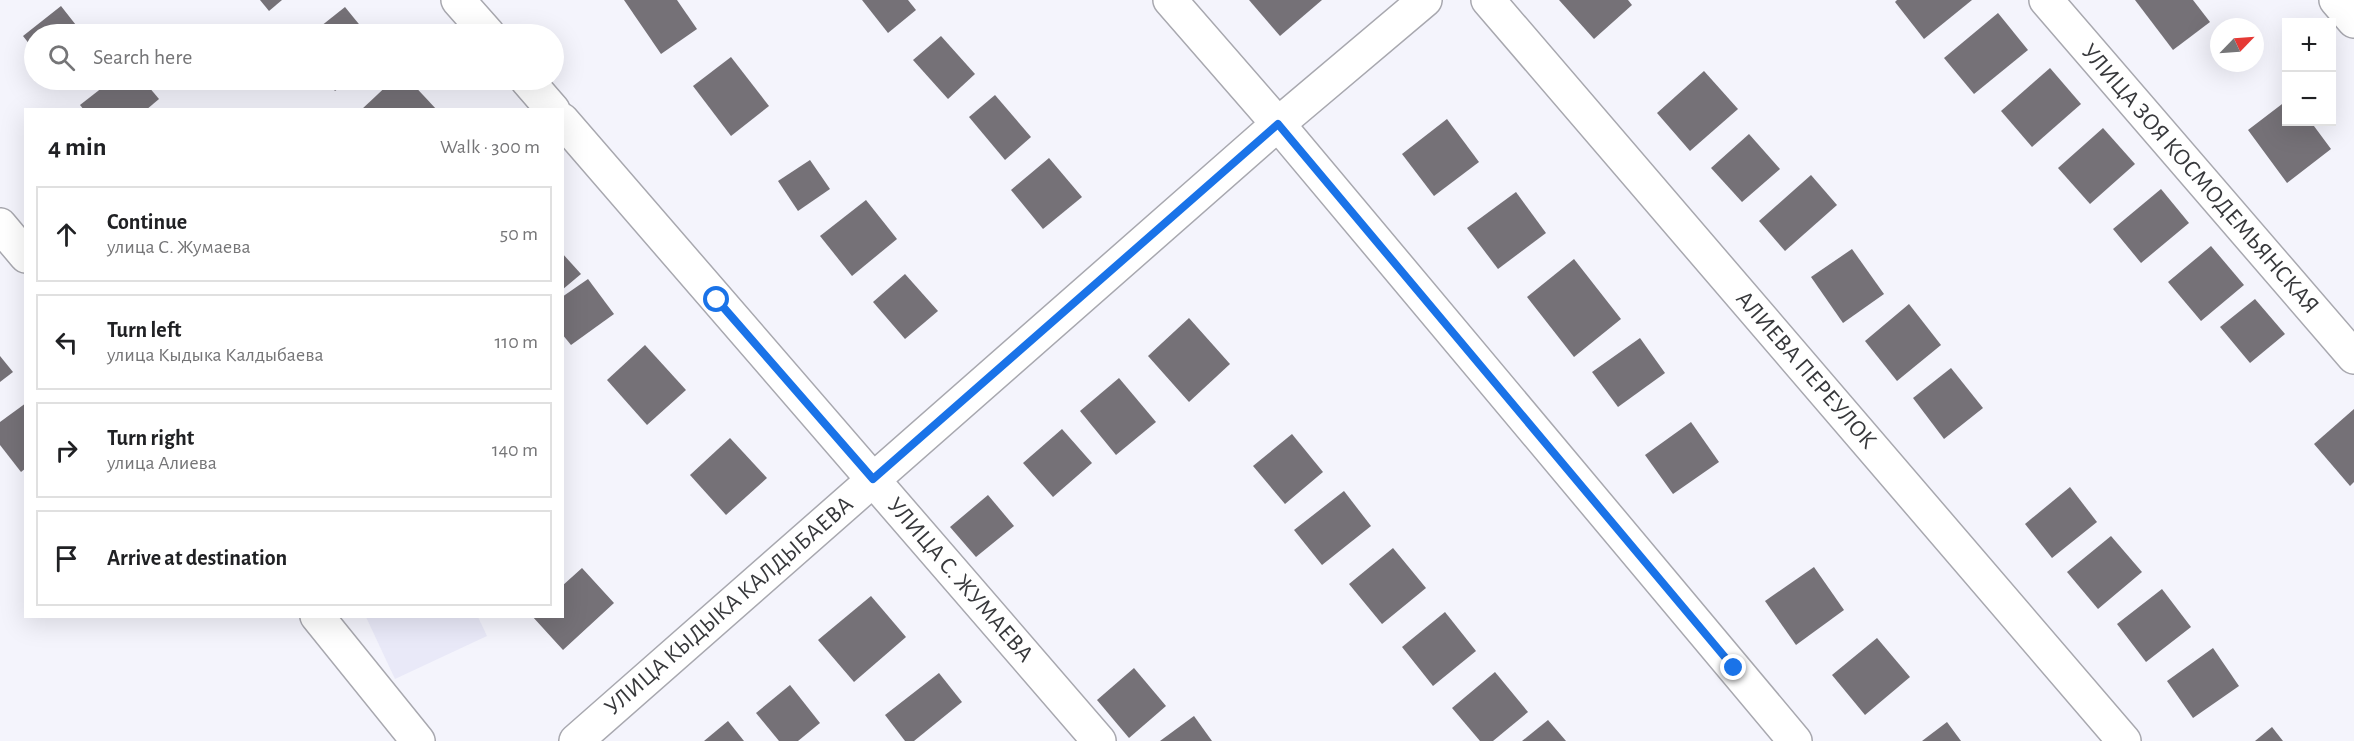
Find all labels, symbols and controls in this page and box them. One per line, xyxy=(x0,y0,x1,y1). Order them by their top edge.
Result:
north arrow xyxy=(2210,18,2264,72)
map controls xyxy=(2282,18,2336,126)
button: + xyxy=(2282,18,2336,72)
search box xyxy=(24,24,564,90)
street label: УЛИЦА ЗОЯ КОСМОДЕМЬЯНСКАЯ xyxy=(2077,40,2323,318)
icon: search xyxy=(45,41,78,74)
text: Search here xyxy=(93,46,192,68)
button: − xyxy=(2282,72,2336,126)
text: 4 min xyxy=(48,134,107,160)
text: Walk · 300 m xyxy=(440,137,540,157)
text: Continue xyxy=(107,211,187,233)
icon: ahead xyxy=(50,218,83,251)
text: 50 m xyxy=(500,224,538,244)
text: улица С. Жумаева xyxy=(107,237,251,257)
route start xyxy=(703,286,729,312)
street label: АЛИЕВА ПЕРЕУЛОК xyxy=(1731,287,1881,453)
text: Turn left xyxy=(107,319,181,341)
icon: left xyxy=(50,326,83,359)
text: 110 m xyxy=(494,332,538,352)
text: улица Кыдыка Калдыбаева xyxy=(107,345,324,365)
text: Turn right xyxy=(107,427,194,449)
icon: right xyxy=(50,434,83,467)
text: 140 m xyxy=(492,440,538,460)
text: улица Алиева xyxy=(107,453,217,473)
street label: УЛИЦА КЫДЫКА КАЛДЫБАЕВА xyxy=(600,492,858,720)
street label: УЛИЦА С. ЖУМАЕВА xyxy=(882,493,1038,667)
icon: arrive xyxy=(50,542,83,575)
text: Arrive at destination xyxy=(107,547,287,569)
route end xyxy=(1720,654,1746,680)

